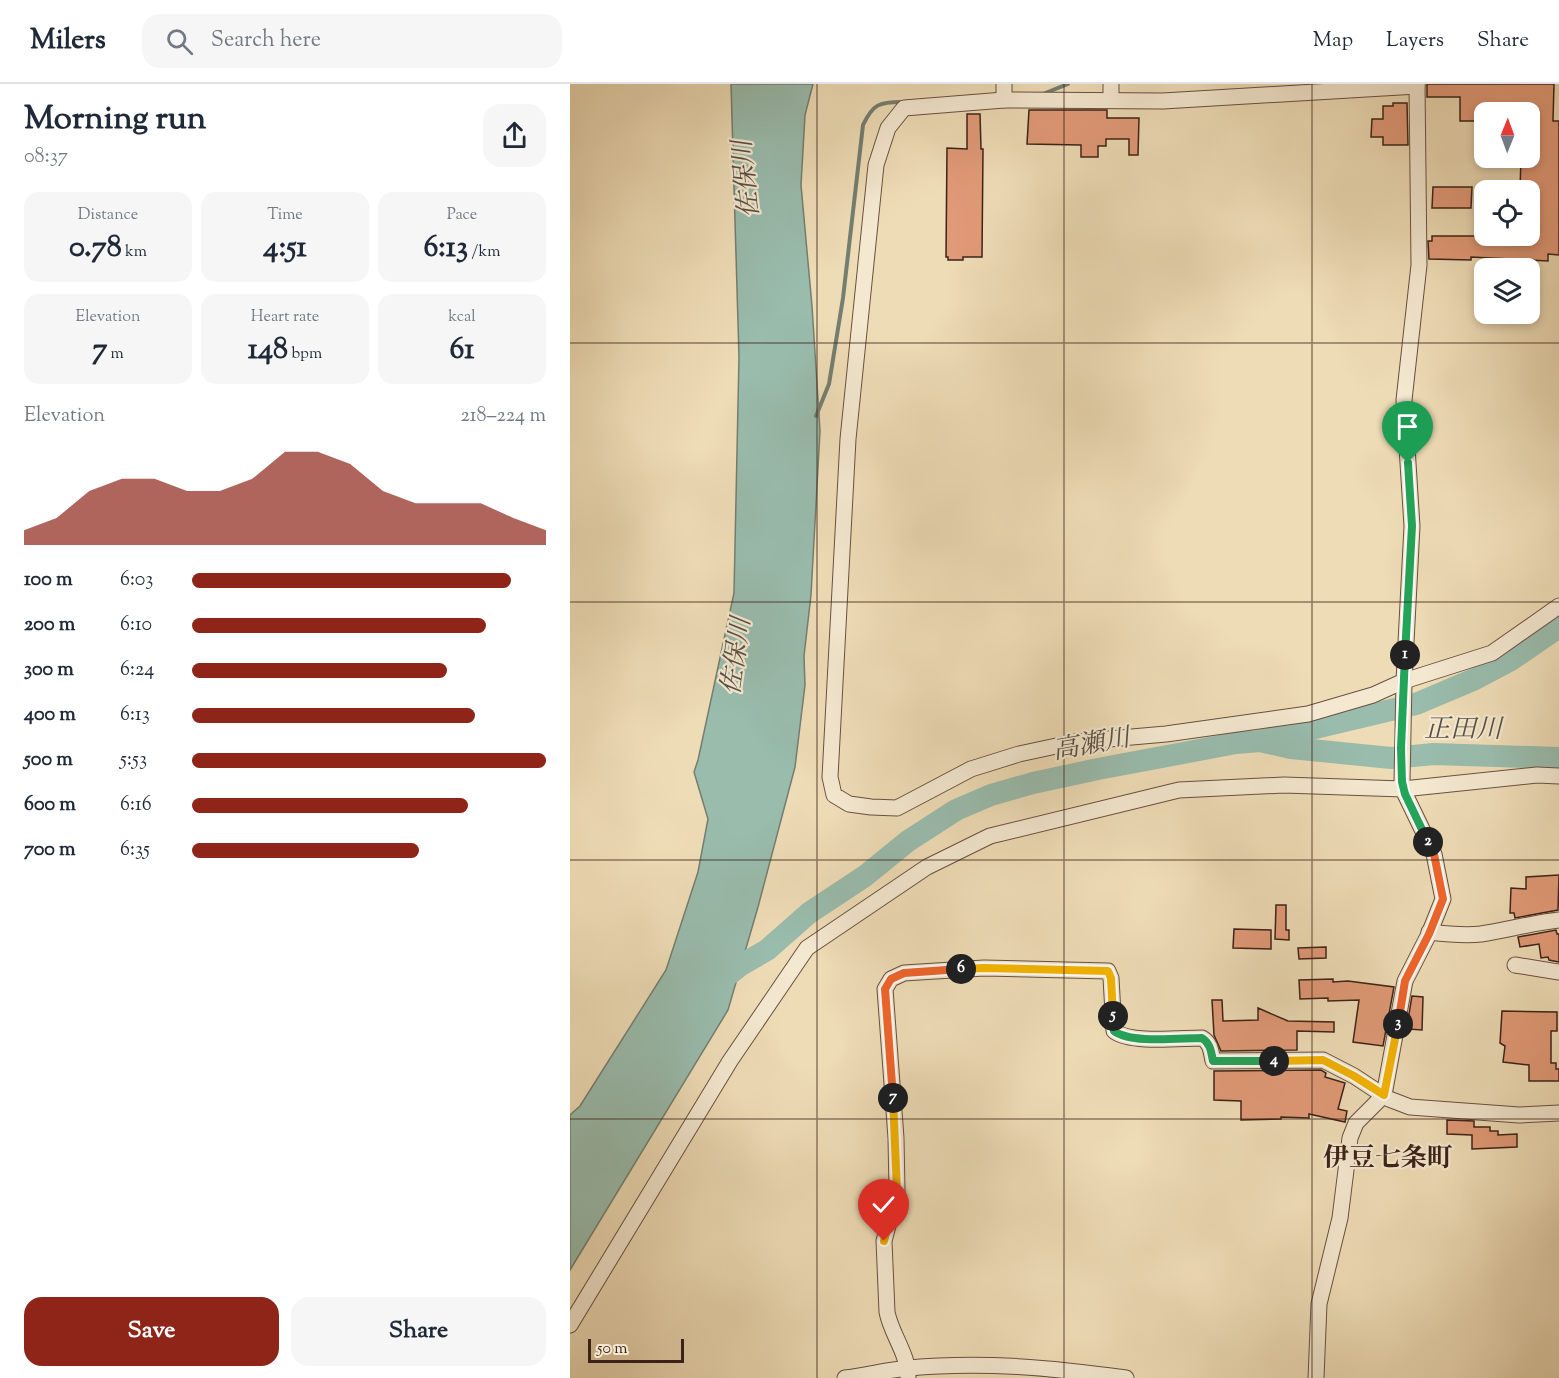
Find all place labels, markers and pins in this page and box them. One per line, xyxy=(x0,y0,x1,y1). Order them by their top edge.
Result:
pin xyxy=(1382,401,1433,463)
pin: 1 xyxy=(1390,640,1420,670)
pin: 2 xyxy=(1413,827,1443,857)
pin: 6 xyxy=(946,954,976,984)
pin: 5 xyxy=(1098,1001,1128,1031)
pin: 3 xyxy=(1383,1009,1413,1039)
pin: 4 xyxy=(1259,1046,1289,1076)
pin: 7 xyxy=(878,1083,908,1113)
pin xyxy=(858,1179,909,1241)

